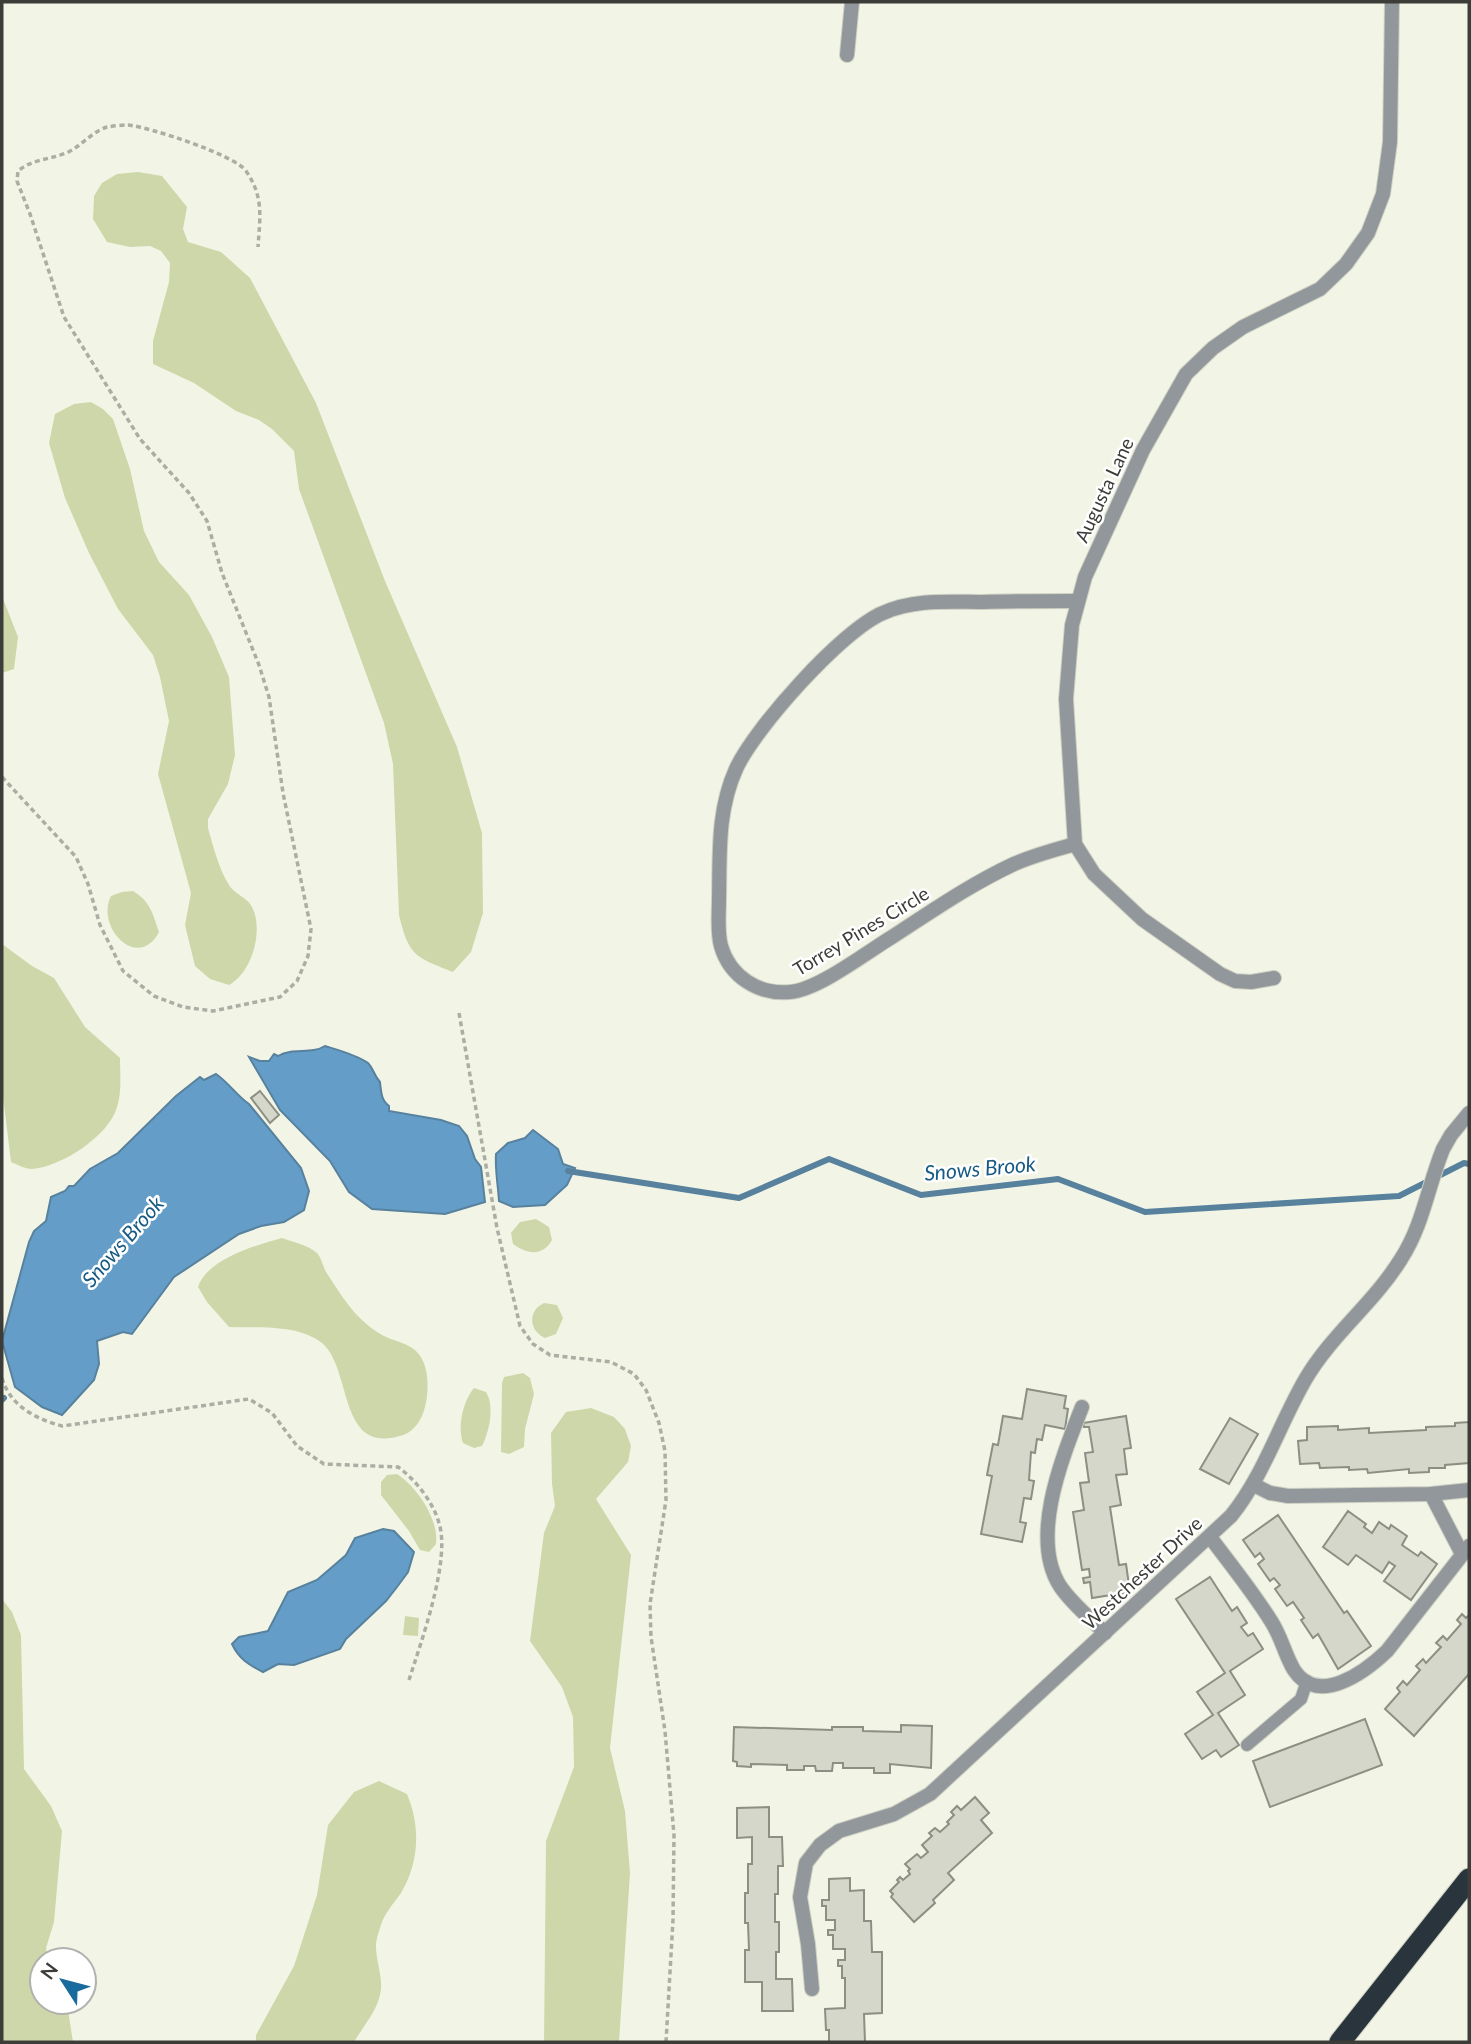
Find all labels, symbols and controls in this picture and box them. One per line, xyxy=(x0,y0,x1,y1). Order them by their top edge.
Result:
street label: Augusta Lane xyxy=(1069,434,1138,546)
street label: Torrey Pines Circle xyxy=(789,881,933,980)
water label: Snows Brook xyxy=(923,1150,1038,1185)
water label: Snows Brook xyxy=(76,1190,169,1291)
street label: Westchester Drive xyxy=(1077,1511,1206,1634)
north arrow xyxy=(28,1946,98,2016)
text: N xyxy=(35,1958,62,1983)

